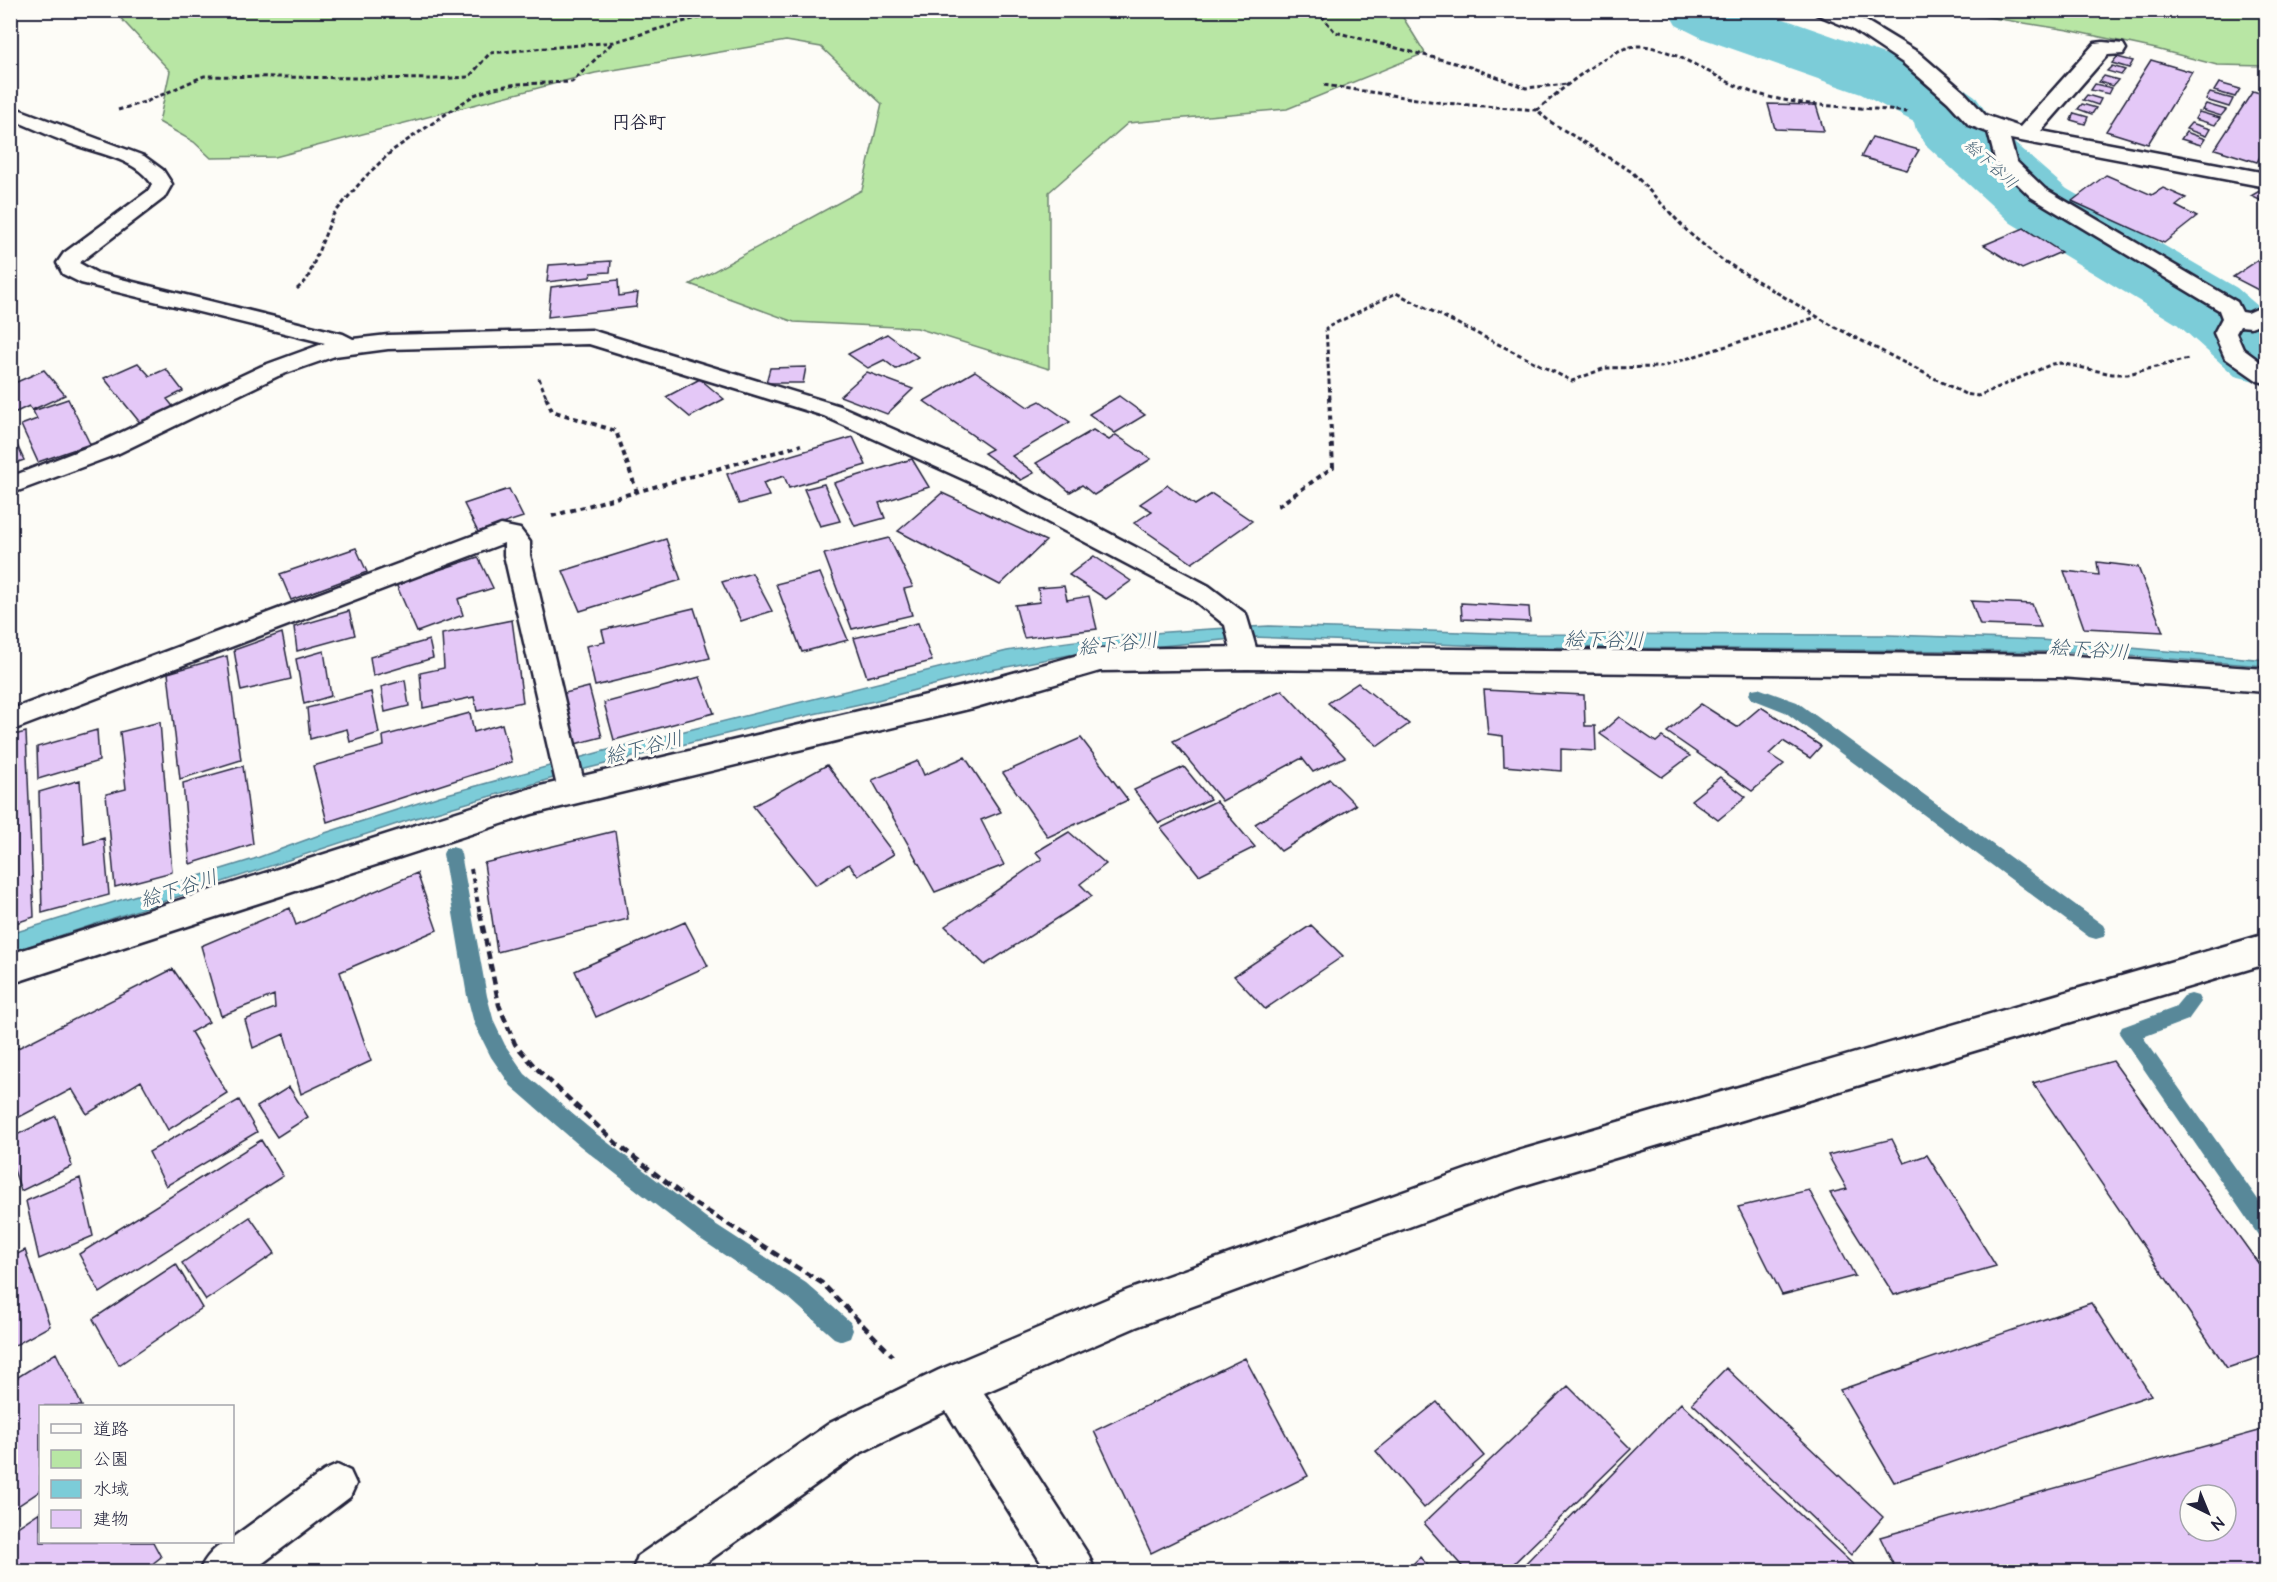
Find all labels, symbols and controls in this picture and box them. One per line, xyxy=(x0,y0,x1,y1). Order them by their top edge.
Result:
district label: 円谷町 xyxy=(612,110,666,135)
water label: 絵下谷川 xyxy=(1960,134,2022,194)
water label: 絵下谷川 xyxy=(1564,625,1644,655)
water label: 絵下谷川 xyxy=(1077,626,1159,662)
water label: 絵下谷川 xyxy=(2048,633,2130,667)
water label: 絵下谷川 xyxy=(602,725,686,771)
water label: 絵下谷川 xyxy=(137,863,221,915)
legend xyxy=(39,1405,234,1543)
text: 道路 xyxy=(93,1417,129,1442)
text: 公園 xyxy=(93,1447,129,1472)
text: 水域 xyxy=(93,1477,129,1502)
north arrow xyxy=(2178,1483,2238,1543)
text: 建物 xyxy=(93,1507,129,1532)
text: N xyxy=(2206,1512,2229,1535)

